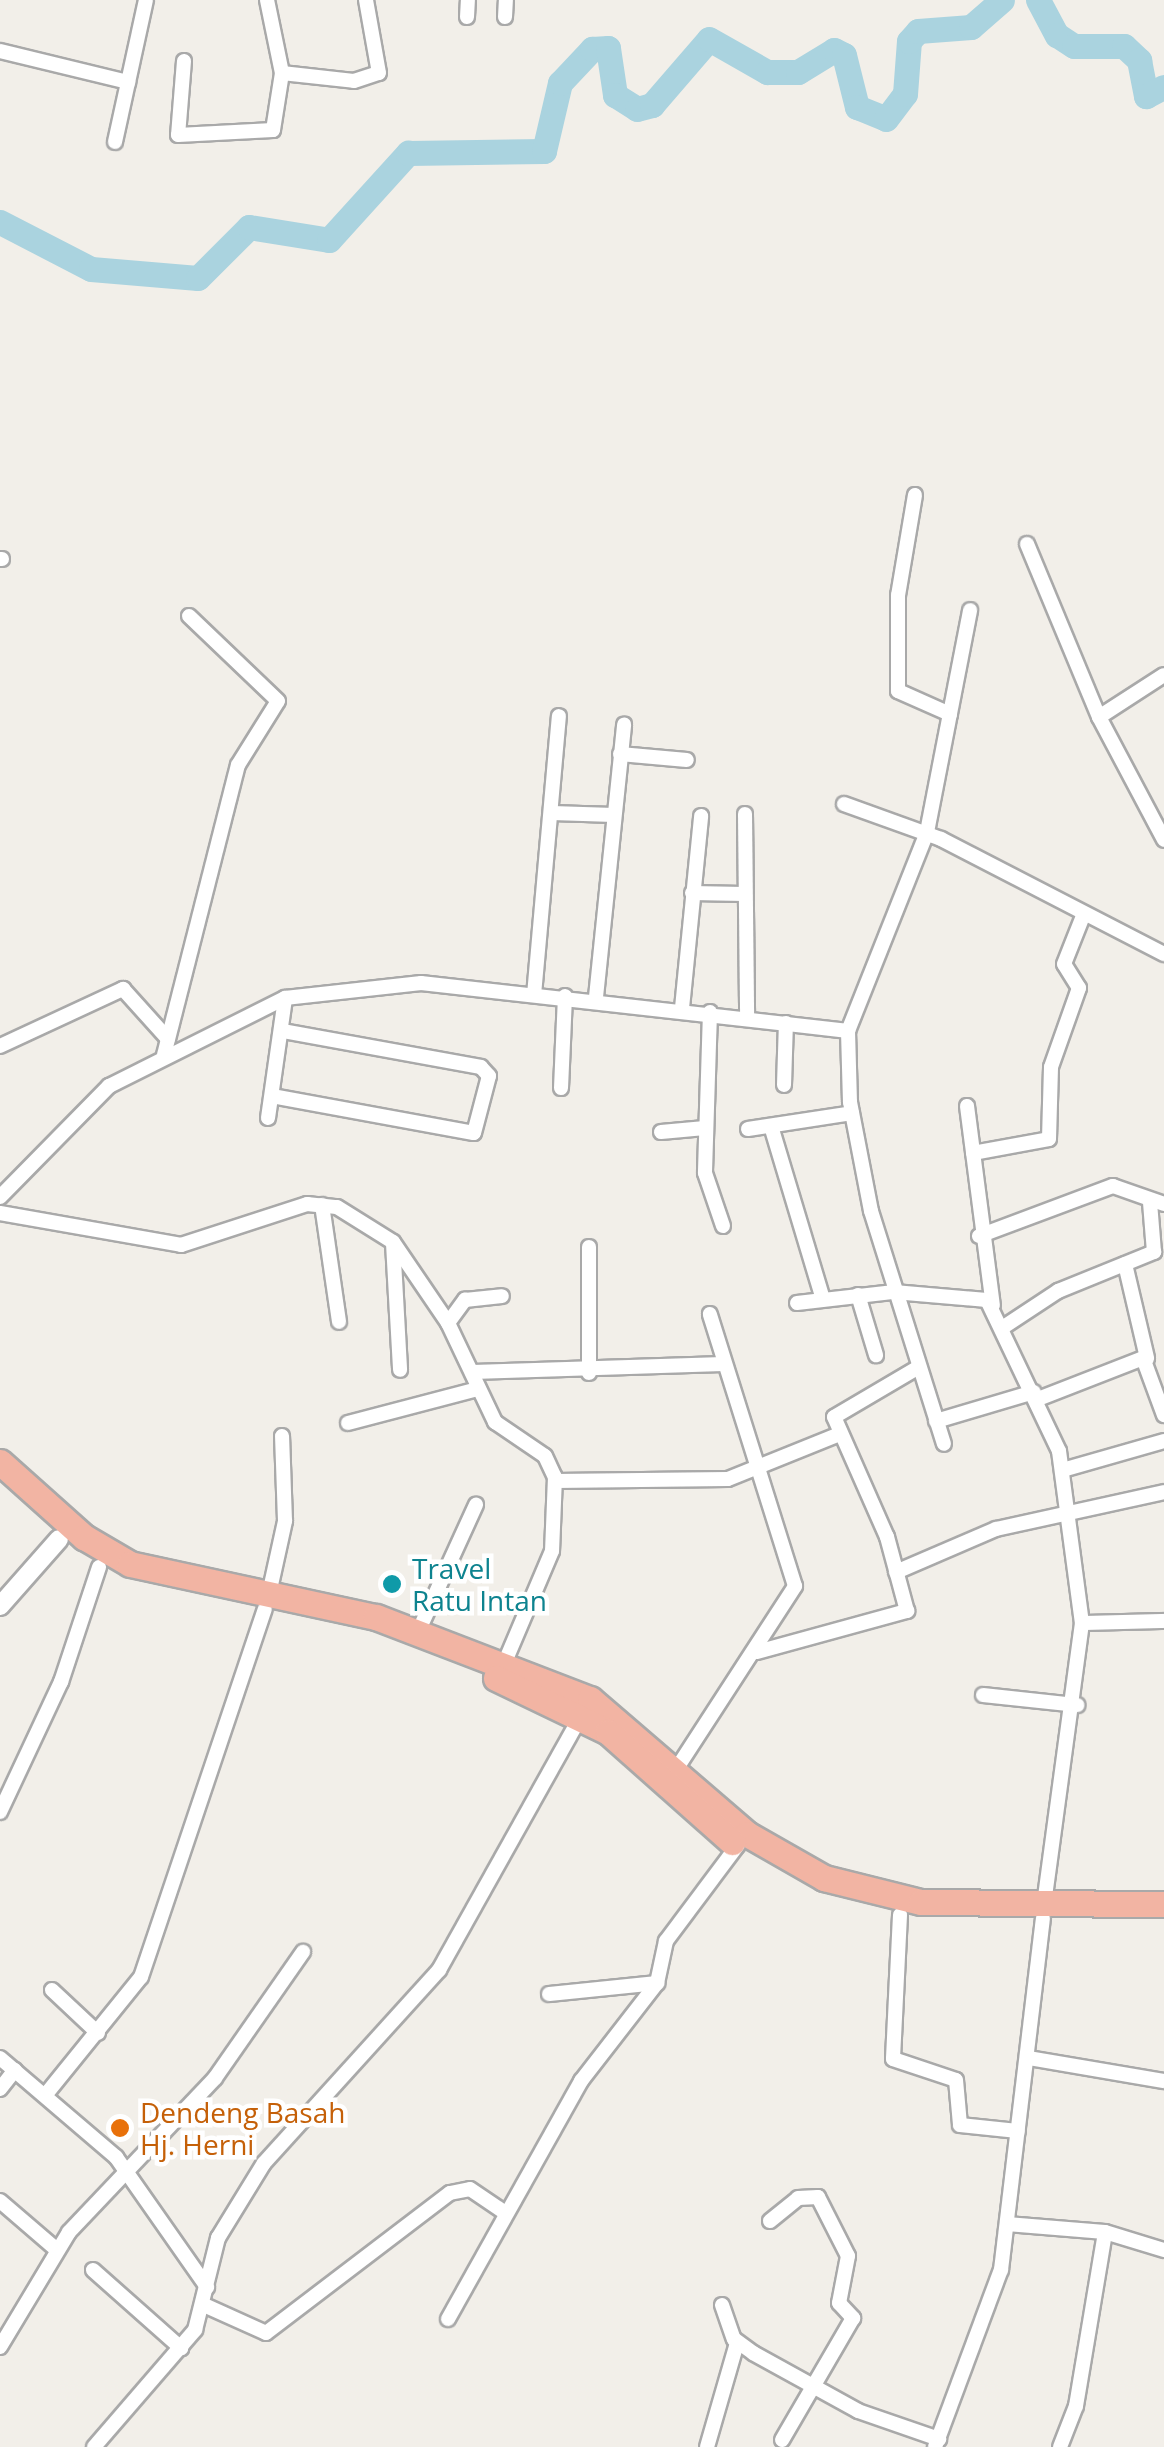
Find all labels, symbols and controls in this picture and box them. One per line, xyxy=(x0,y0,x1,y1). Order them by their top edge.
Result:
place label: Travel Ratu Intan xyxy=(412,1551,547,1617)
marker: Travel Ratu Intan xyxy=(381,1573,403,1595)
place label: Dendeng Basah Hj. Herni xyxy=(140,2095,345,2161)
marker: Dendeng Basah Hj. Herni xyxy=(109,2117,131,2139)

